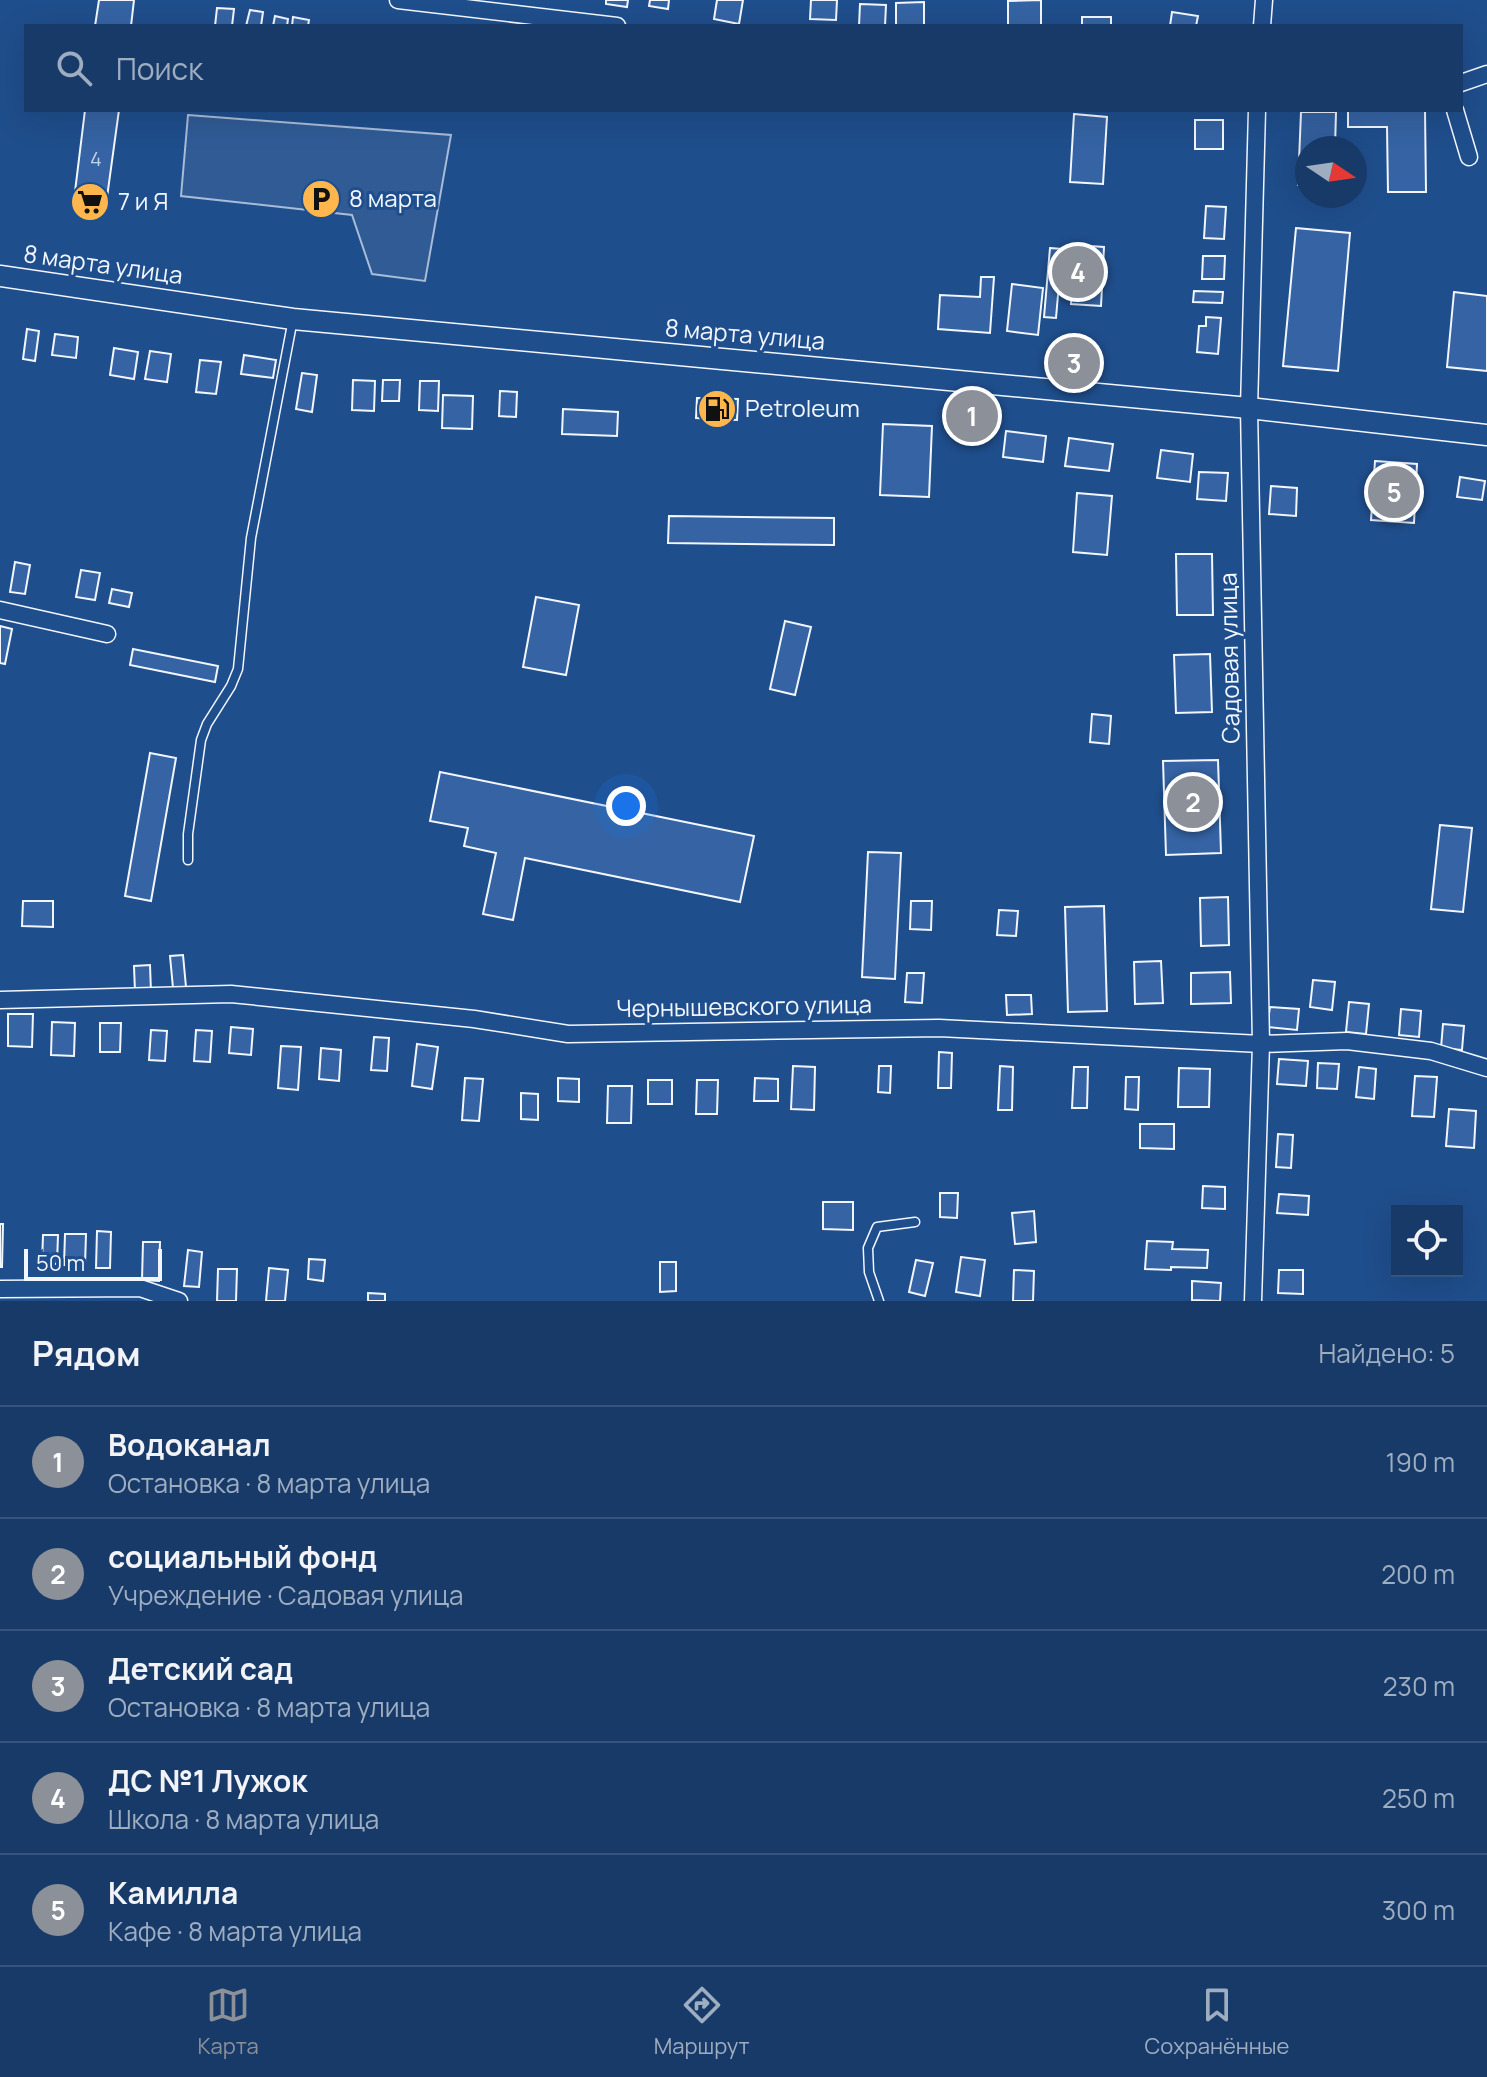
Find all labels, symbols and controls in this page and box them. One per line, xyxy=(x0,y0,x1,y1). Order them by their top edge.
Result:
search box xyxy=(24,24,1463,112)
icon: search xyxy=(52,46,96,90)
text: Поиск xyxy=(116,48,203,89)
north arrow xyxy=(1295,136,1367,208)
house number: 4 xyxy=(90,145,102,172)
parking icon: 8 марта xyxy=(300,178,342,220)
supermarket icon: 7 и Я xyxy=(69,181,111,223)
place label: 8 марта xyxy=(349,181,437,214)
place label: 7 и Я xyxy=(118,184,168,217)
street label: 8 марта улица xyxy=(21,236,185,291)
pin: 4 xyxy=(1052,242,1104,302)
street label: 8 марта улица xyxy=(664,310,827,357)
pin: 3 xyxy=(1048,333,1100,393)
pin: 1 xyxy=(946,386,998,446)
fuel station icon: Petroleum xyxy=(696,388,738,430)
place label: Petroleum xyxy=(745,391,860,424)
pin: 5 xyxy=(1368,462,1420,522)
street label: Садовая улица xyxy=(1211,572,1246,744)
pin: 2 xyxy=(1167,772,1219,832)
your location xyxy=(606,786,646,826)
street label: Чернышевского улица xyxy=(616,987,872,1024)
map controls xyxy=(1391,1205,1463,1277)
button: locate xyxy=(1391,1205,1463,1277)
scale bar xyxy=(24,1245,162,1281)
text: 50 m xyxy=(36,1248,85,1278)
text: Рядом xyxy=(32,1330,141,1376)
text: Найдено: 5 xyxy=(1318,1335,1455,1371)
text: Водоканал xyxy=(108,1424,271,1465)
text: 1 xyxy=(52,1444,64,1480)
text: 190 m xyxy=(1386,1444,1455,1480)
text: Остановка · 8 марта улица xyxy=(108,1465,430,1501)
text: социальный фонд xyxy=(108,1536,377,1577)
text: 2 xyxy=(50,1556,66,1592)
text: 200 m xyxy=(1381,1556,1455,1592)
text: Учреждение · Садовая улица xyxy=(108,1577,463,1613)
text: Детский сад xyxy=(108,1648,293,1689)
text: 3 xyxy=(50,1668,66,1704)
text: 230 m xyxy=(1383,1668,1455,1704)
text: Остановка · 8 марта улица xyxy=(108,1689,430,1725)
text: ДС №1 Лужок xyxy=(108,1760,307,1801)
text: 4 xyxy=(50,1780,66,1816)
text: 250 m xyxy=(1382,1780,1455,1816)
text: Школа · 8 марта улица xyxy=(108,1801,379,1837)
text: Камилла xyxy=(108,1872,238,1913)
text: 5 xyxy=(50,1892,66,1928)
text: 300 m xyxy=(1382,1892,1455,1928)
text: Кафе · 8 марта улица xyxy=(108,1913,362,1949)
tab: Карта xyxy=(198,1983,259,2061)
tab: Маршрут xyxy=(654,1983,750,2061)
tab: Сохранённые xyxy=(1145,1983,1289,2061)

